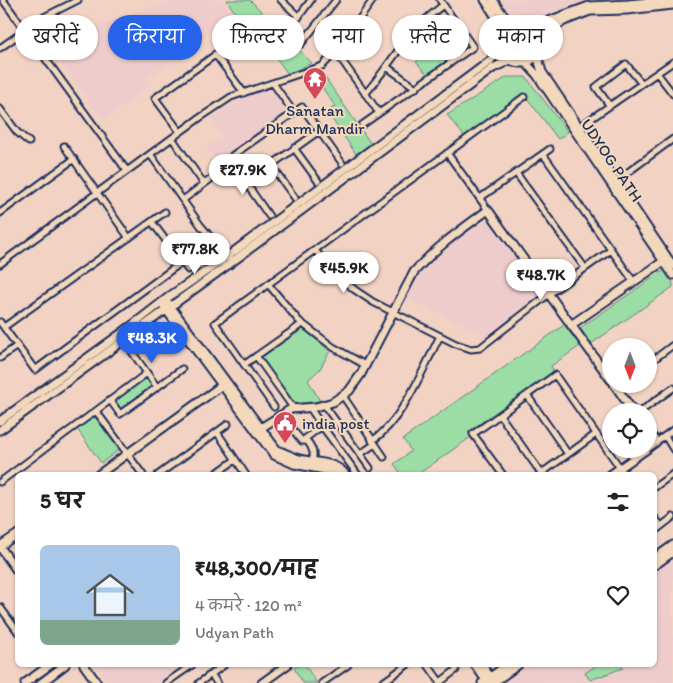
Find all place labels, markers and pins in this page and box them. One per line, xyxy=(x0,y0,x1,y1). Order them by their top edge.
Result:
temple icon: Sanatan Dharm Mandir xyxy=(302,66,328,100)
place label: Sanatan Dharm Mandir xyxy=(265,101,365,138)
pin: ₹27.9K xyxy=(202,154,284,196)
pin: ₹77.8K xyxy=(154,232,236,275)
pin: ₹45.9K xyxy=(303,252,385,294)
pin: ₹48.7K xyxy=(500,258,582,301)
pin: ₹48.3K xyxy=(111,322,193,364)
public building icon: india post xyxy=(272,410,298,444)
place label: india post xyxy=(302,414,369,433)

